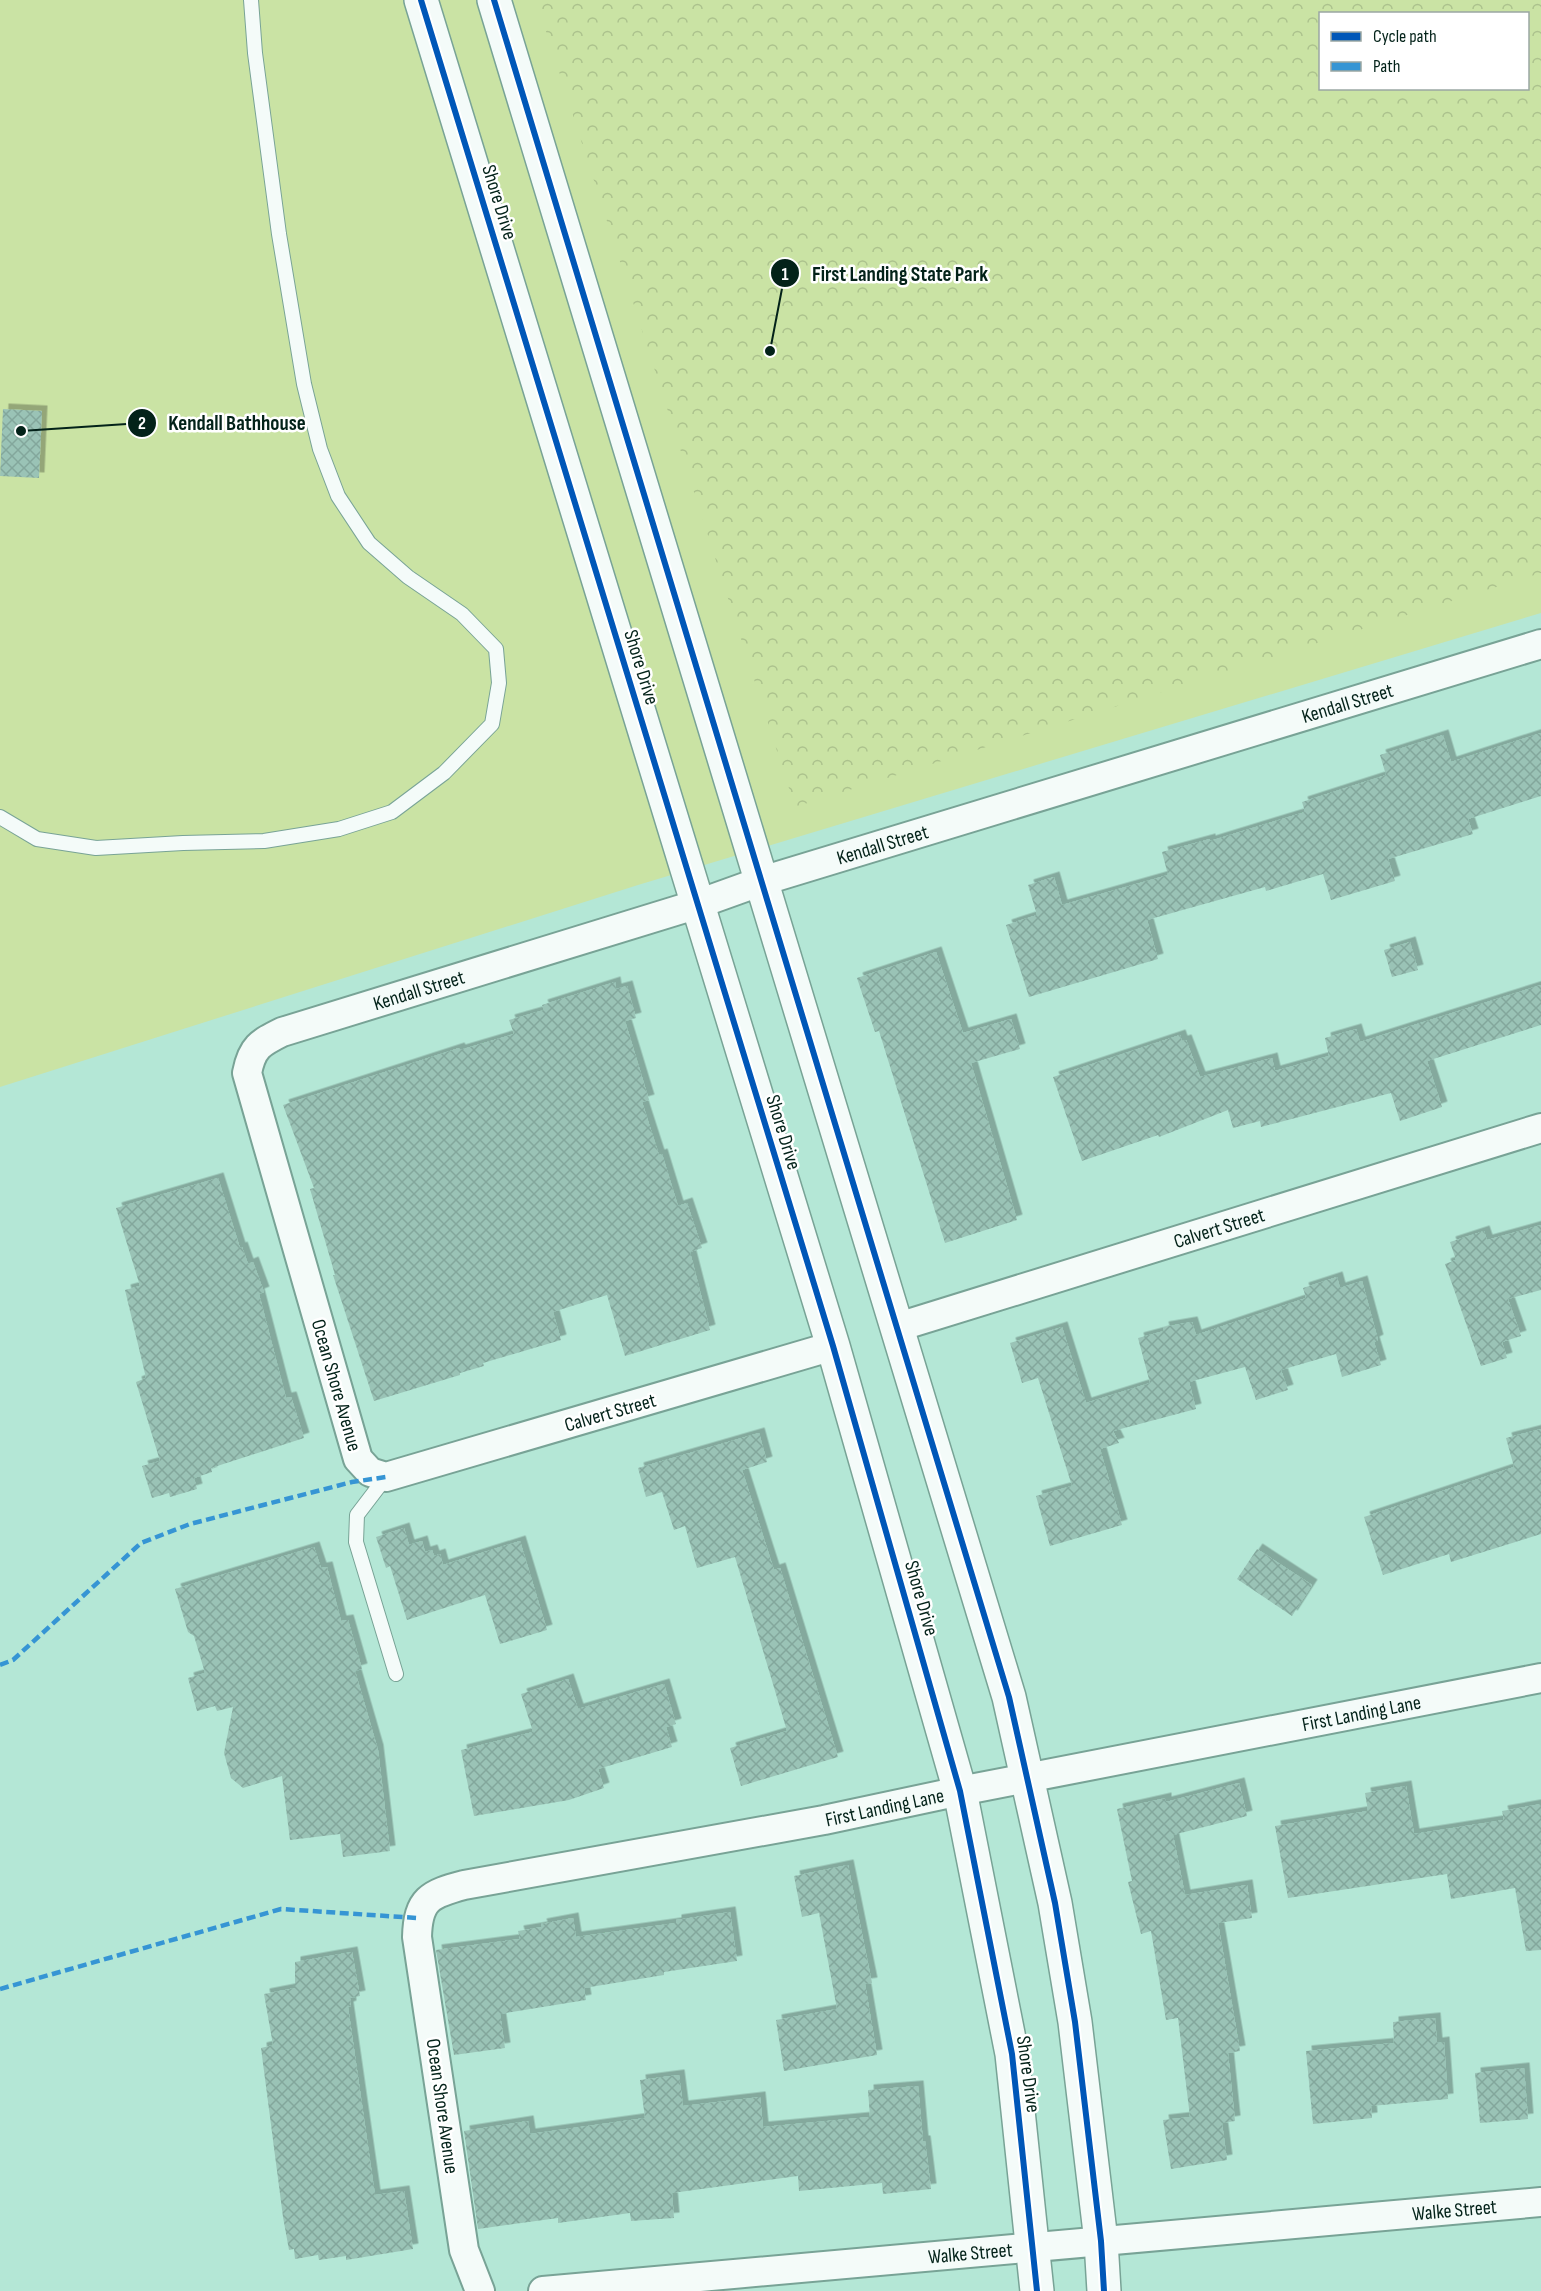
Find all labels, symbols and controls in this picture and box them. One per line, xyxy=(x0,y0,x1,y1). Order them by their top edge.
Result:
legend xyxy=(1319,12,1529,90)
text: Cycle path xyxy=(1373,26,1437,47)
text: Path xyxy=(1373,56,1401,77)
street label: Shore Drive xyxy=(476,162,522,243)
callout: First Landing State Park xyxy=(770,254,1000,293)
text: First Landing State Park xyxy=(812,262,988,287)
text: 1 xyxy=(781,264,789,285)
callout: Kendall Bathhouse xyxy=(127,404,318,443)
text: Kendall Bathhouse xyxy=(168,411,306,436)
text: 2 xyxy=(138,413,146,434)
street label: Shore Drive xyxy=(618,627,664,708)
street label: Kendall Street xyxy=(1299,679,1396,729)
street label: Kendall Street xyxy=(834,820,931,871)
street label: Kendall Street xyxy=(370,966,468,1016)
street label: Shore Drive xyxy=(760,1092,806,1173)
street label: Calvert Street xyxy=(1171,1203,1268,1254)
street label: Ocean Shore Avenue xyxy=(306,1316,366,1454)
street label: Calvert Street xyxy=(562,1388,659,1437)
street label: Shore Drive xyxy=(899,1558,943,1639)
street label: First Landing Lane xyxy=(1300,1691,1423,1737)
street label: First Landing Lane xyxy=(823,1784,946,1832)
street label: Shore Drive xyxy=(1011,2034,1045,2114)
street label: Ocean Shore Avenue xyxy=(421,2037,463,2175)
street label: Walke Street xyxy=(1411,2195,1498,2226)
street label: Walke Street xyxy=(927,2238,1014,2270)

